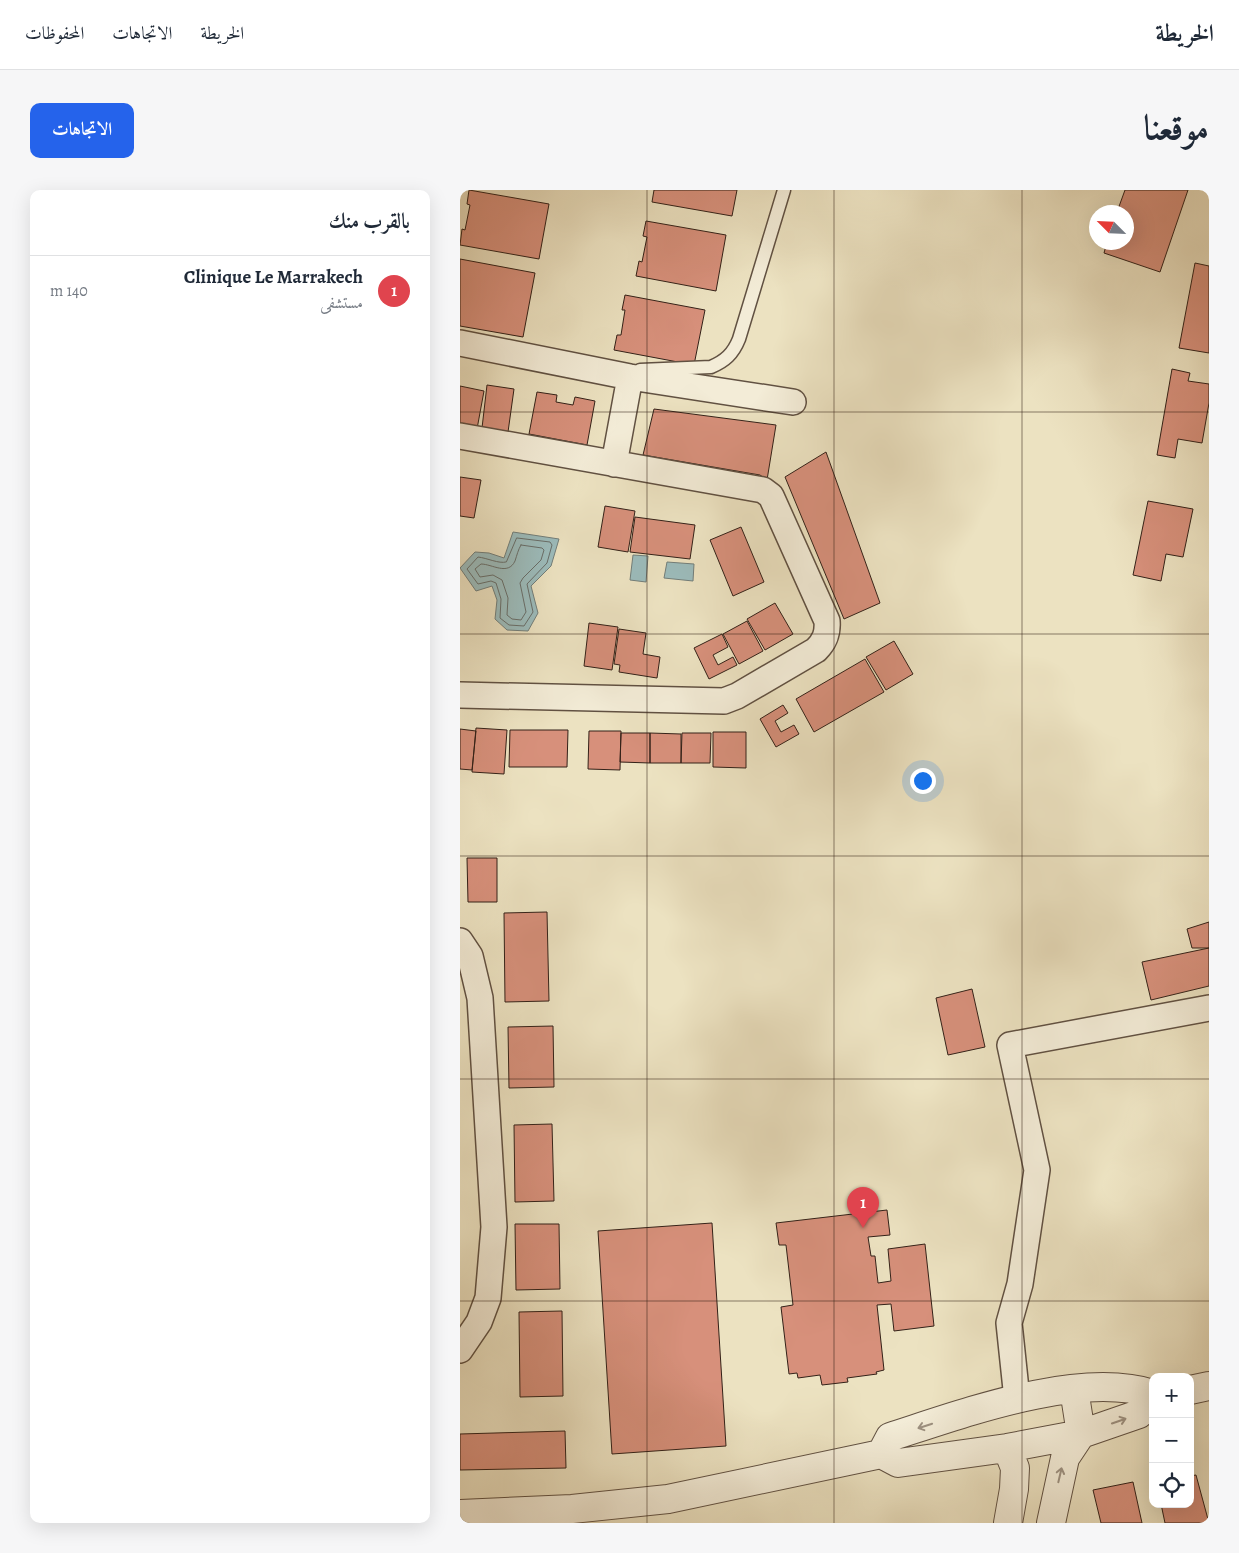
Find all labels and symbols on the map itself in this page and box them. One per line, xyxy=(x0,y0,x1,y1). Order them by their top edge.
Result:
north arrow xyxy=(1089,205,1134,250)
your location xyxy=(910,768,936,794)
pin: 1 xyxy=(847,1187,879,1228)
one-way arrow xyxy=(1111,1416,1126,1425)
one-way arrow xyxy=(918,1421,934,1431)
one-way arrow xyxy=(1056,1468,1065,1484)

